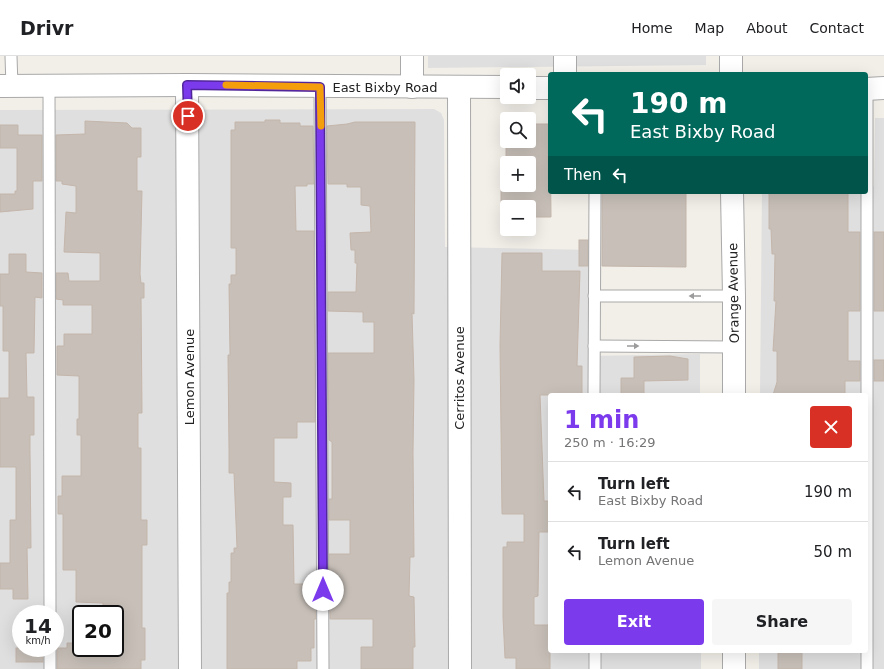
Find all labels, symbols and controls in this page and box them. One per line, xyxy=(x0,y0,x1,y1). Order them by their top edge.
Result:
text: Drivr xyxy=(20,17,73,39)
text: Home xyxy=(631,20,673,36)
text: Map xyxy=(695,20,724,36)
text: About xyxy=(746,20,788,36)
text: Contact xyxy=(810,20,864,36)
map controls xyxy=(500,68,536,236)
button: sound xyxy=(500,68,536,104)
street label: East Bixby Road xyxy=(332,80,438,95)
text: 190 m xyxy=(630,87,727,120)
icon: left xyxy=(564,88,616,140)
pin xyxy=(171,99,205,133)
icon: arrive xyxy=(177,105,199,127)
button: search xyxy=(500,112,536,148)
text: East Bixby Road xyxy=(630,121,776,142)
button: + xyxy=(500,156,536,192)
icon: left xyxy=(609,164,631,186)
text: Then xyxy=(564,166,601,184)
button: − xyxy=(500,200,536,236)
street label: Orange Avenue xyxy=(725,243,742,343)
one-way arrow xyxy=(688,293,701,299)
street label: Cerritos Avenue xyxy=(452,326,467,430)
street label: Lemon Avenue xyxy=(182,329,197,425)
one-way arrow xyxy=(627,343,640,349)
text: 1 min xyxy=(564,406,639,434)
button: close xyxy=(810,406,852,448)
text: 250 m · 16:29 xyxy=(564,435,655,450)
text: Turn left xyxy=(598,475,670,493)
icon: left xyxy=(564,481,586,503)
text: 190 m xyxy=(804,483,852,501)
text: East Bixby Road xyxy=(598,493,703,508)
text: Turn left xyxy=(598,535,670,553)
icon: left xyxy=(564,541,586,563)
text: 50 m xyxy=(814,543,852,561)
text: Lemon Avenue xyxy=(598,553,694,568)
position arrow xyxy=(302,569,344,611)
button: Exit xyxy=(564,599,704,645)
button: Share xyxy=(712,599,852,645)
speed limit sign: 20 xyxy=(72,605,124,657)
text: 14 xyxy=(24,614,52,638)
text: km/h xyxy=(25,635,51,646)

